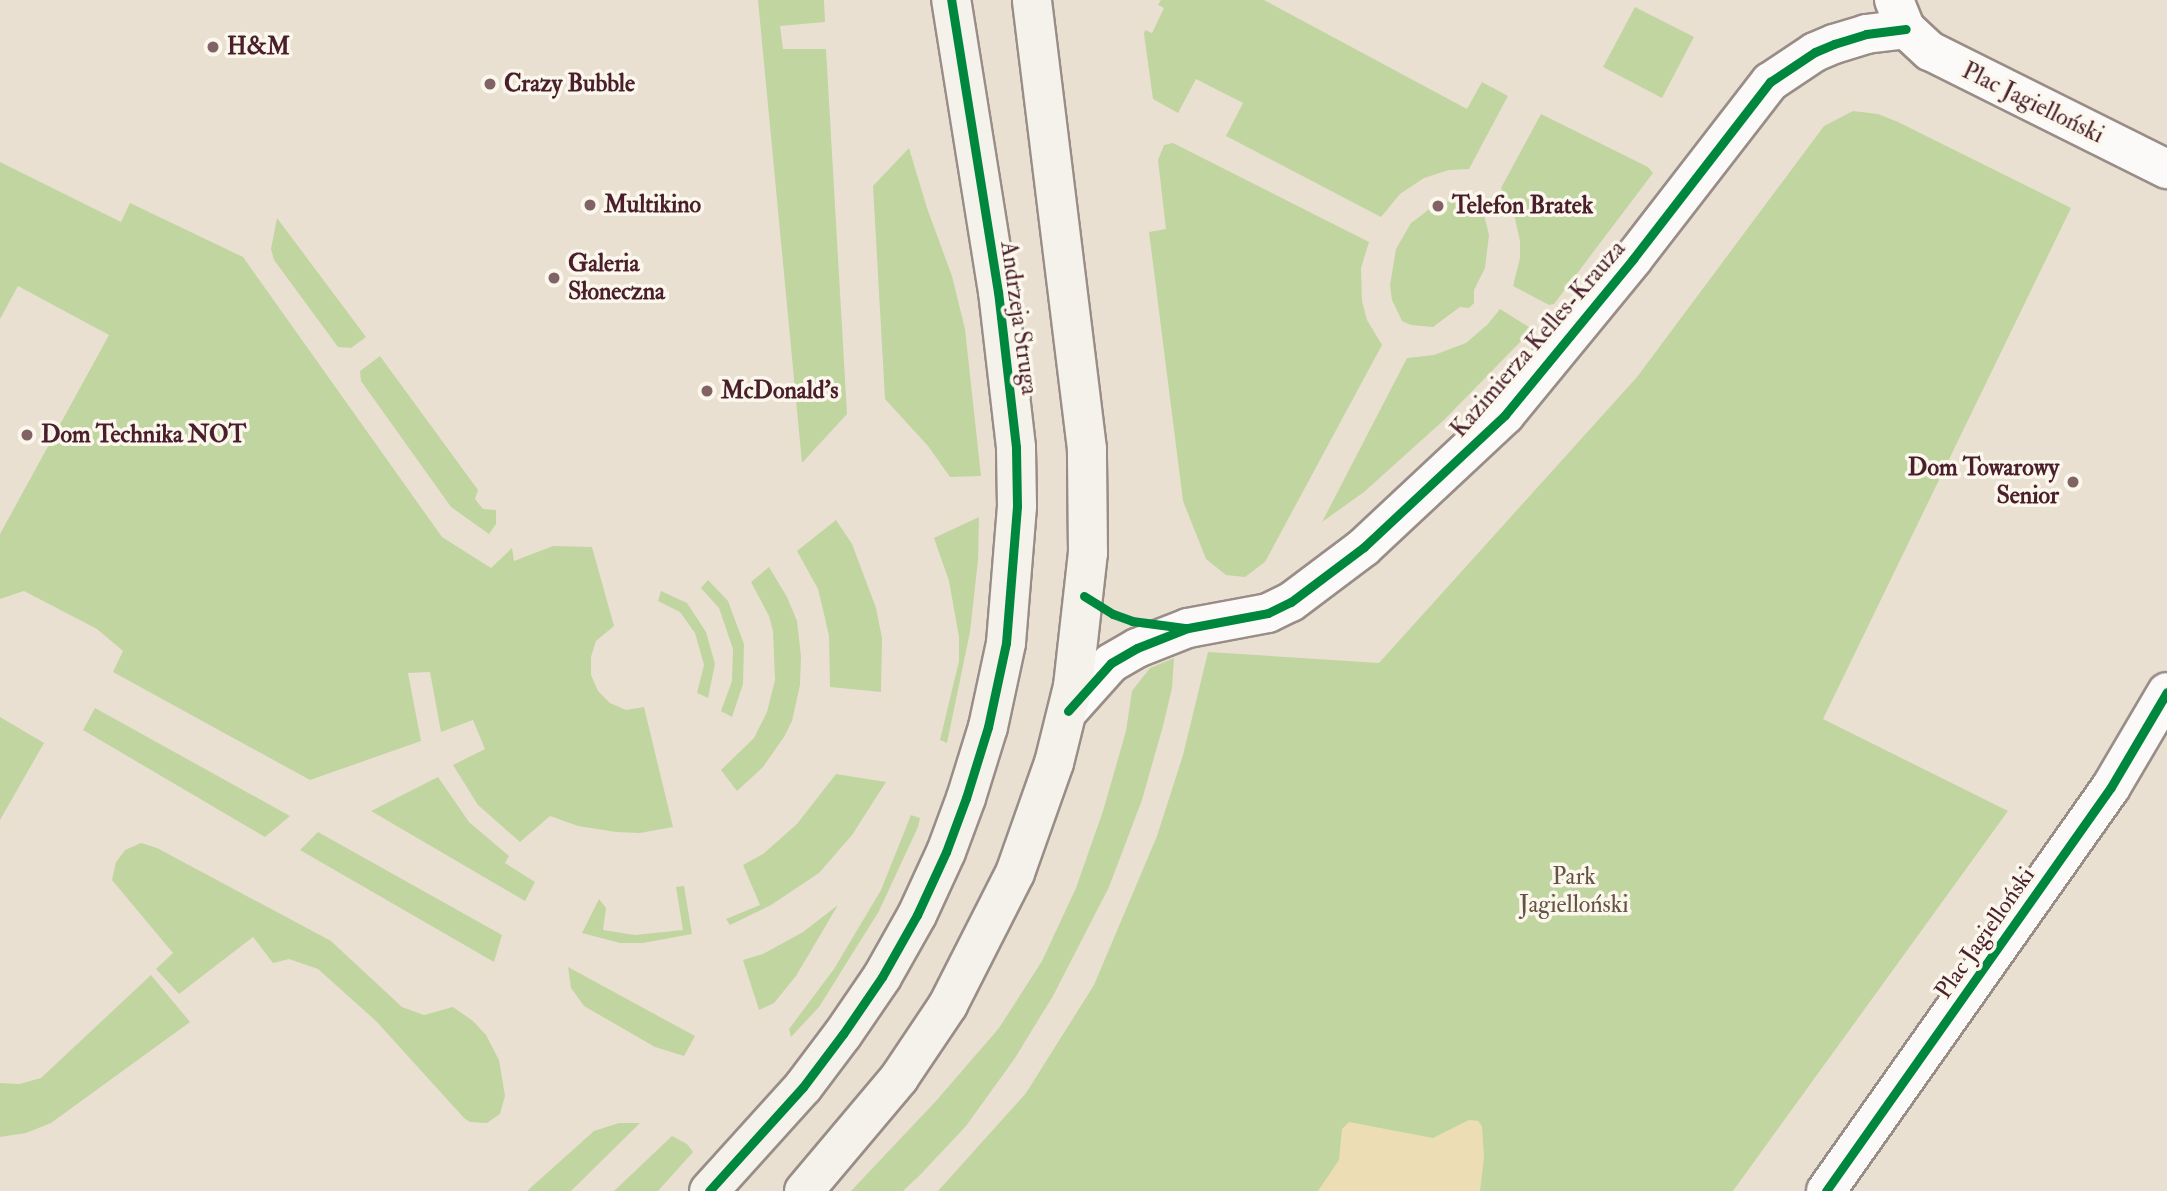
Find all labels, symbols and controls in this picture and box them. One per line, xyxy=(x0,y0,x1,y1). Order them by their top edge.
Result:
place label: H&M xyxy=(227,33,290,61)
marker: H&M xyxy=(205,39,221,55)
street label: Plac Jagielloński xyxy=(1957,56,2109,150)
place label: Crazy Bubble xyxy=(504,70,635,98)
marker: Crazy Bubble xyxy=(482,76,498,92)
place label: Multikino xyxy=(604,191,701,219)
place label: Telefon Bratek xyxy=(1452,192,1593,220)
marker: Multikino xyxy=(582,197,598,213)
marker: Telefon Bratek xyxy=(1430,198,1446,214)
street label: Kazimierza Kelles-Krauza xyxy=(1445,235,1631,443)
street label: Andrzeja Struga xyxy=(994,239,1044,397)
place label: Galeria Słoneczna xyxy=(568,250,665,306)
marker: Galeria Słoneczna xyxy=(546,270,562,286)
place label: McDonald's xyxy=(721,377,839,405)
marker: McDonald's xyxy=(699,383,715,399)
place label: Dom Technika NOT xyxy=(41,421,246,449)
marker: Dom Technika NOT xyxy=(19,427,35,443)
place label: Dom Towarowy Senior xyxy=(1908,454,2059,510)
marker: Dom Towarowy Senior xyxy=(2065,474,2081,490)
street label: Plac Jagielloński xyxy=(1929,862,2041,1004)
park label: Park Jagielloński xyxy=(1519,863,1629,919)

